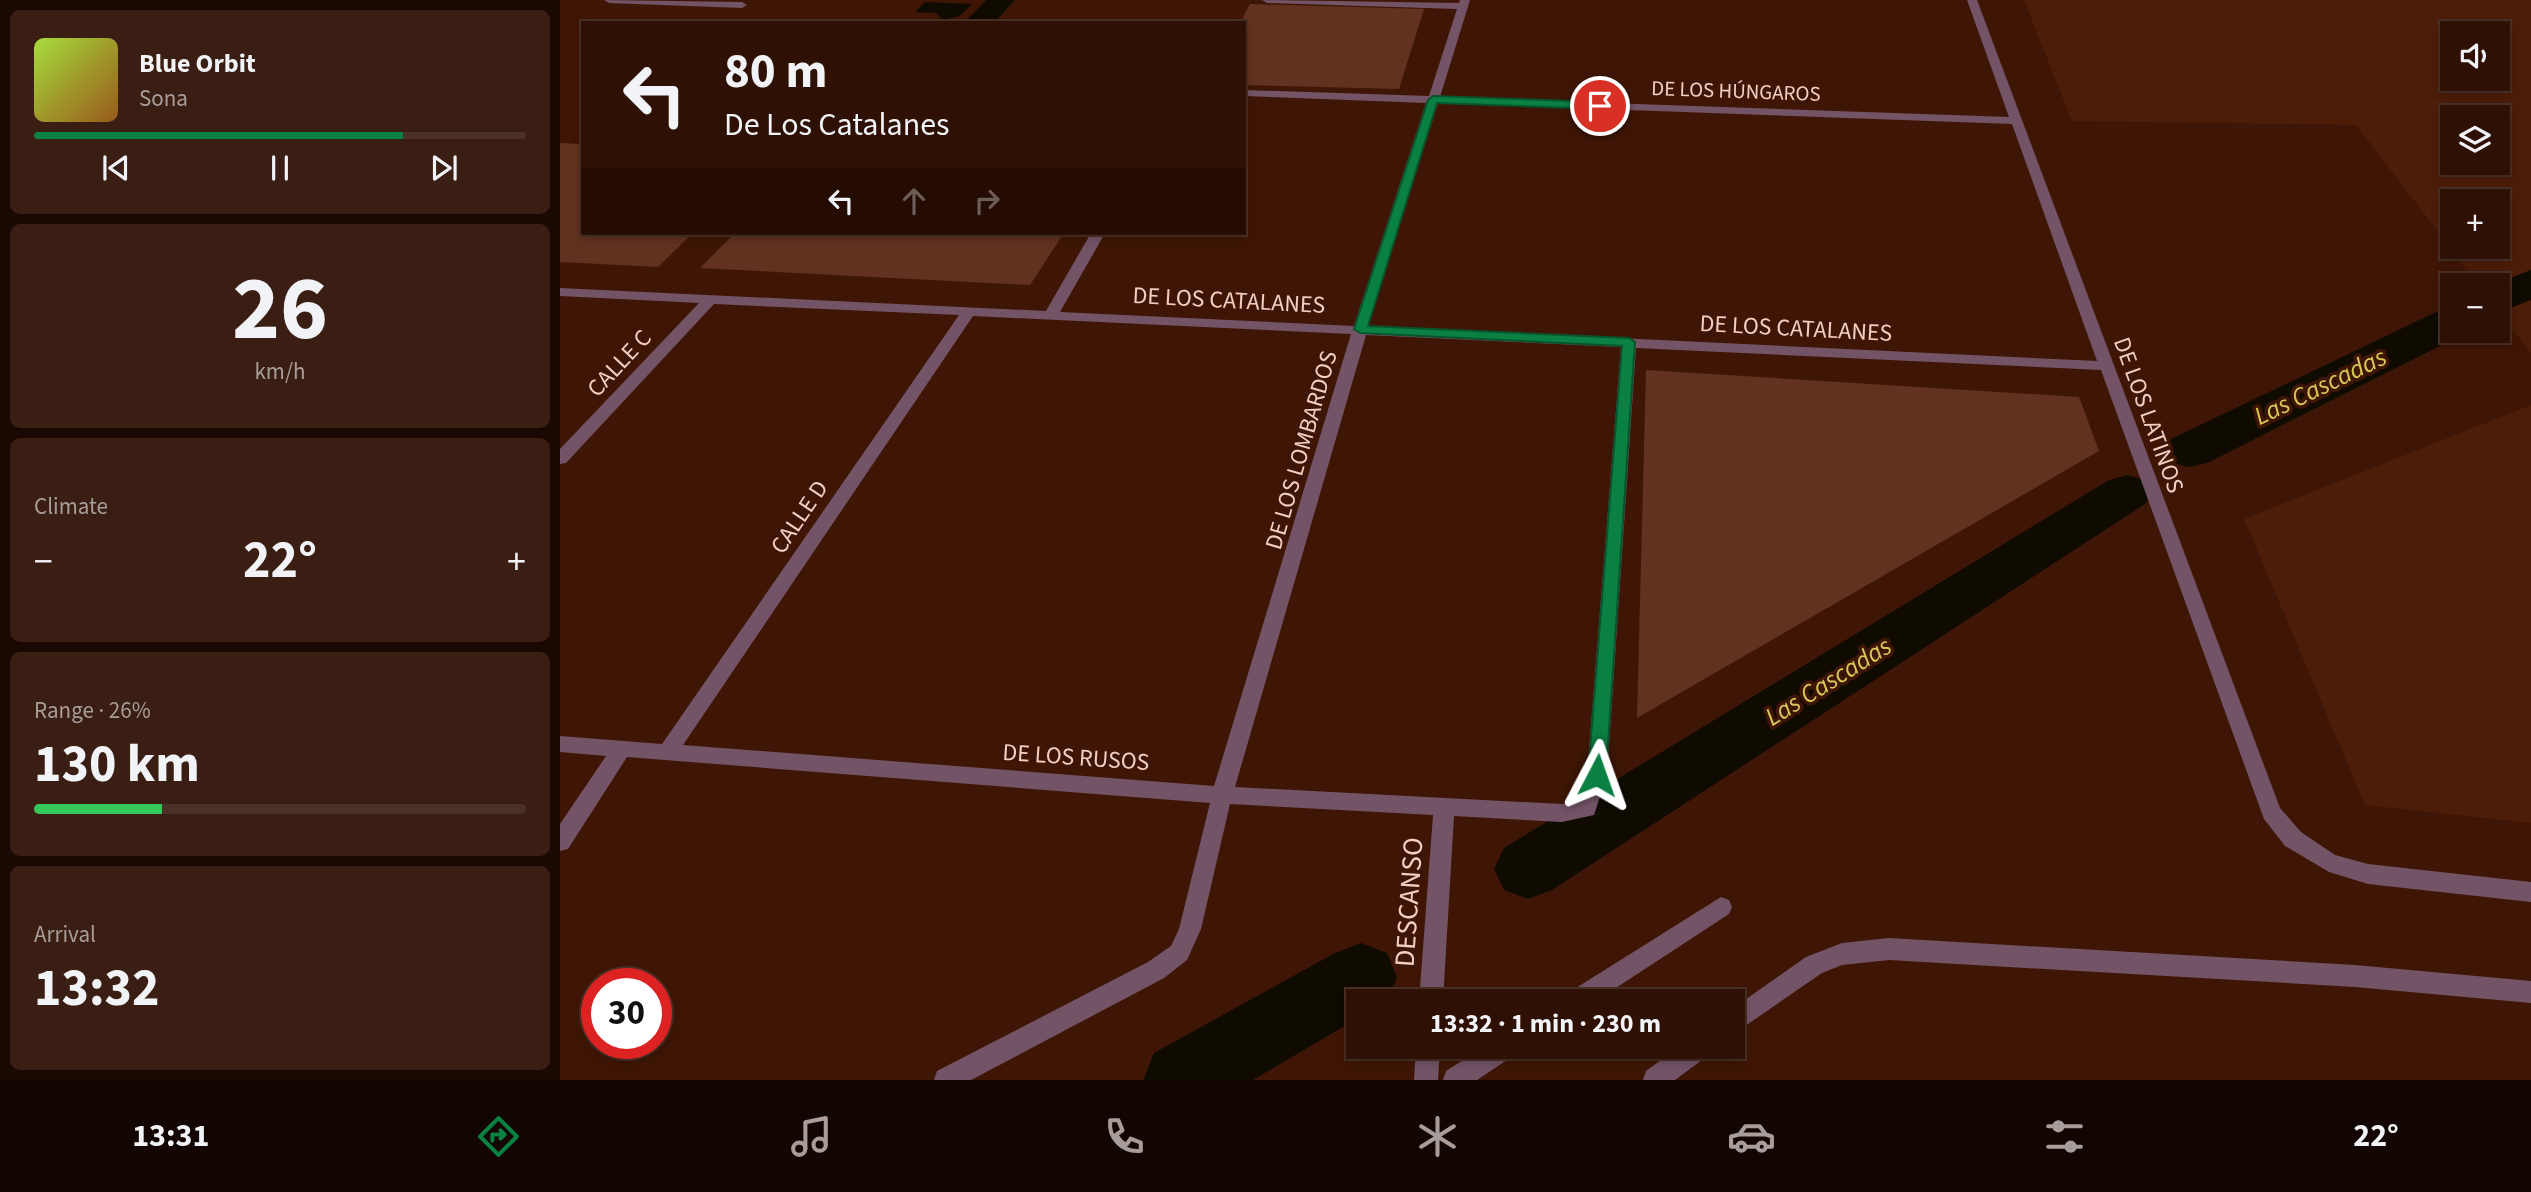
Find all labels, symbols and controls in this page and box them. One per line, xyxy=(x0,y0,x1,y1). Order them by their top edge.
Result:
map controls xyxy=(2440,21,2510,343)
button: sound xyxy=(2440,21,2510,91)
text: 80 m xyxy=(724,37,828,107)
text: Blue Orbit xyxy=(139,45,256,82)
icon: left xyxy=(609,49,700,140)
street label: DE LOS HÚNGAROS xyxy=(1651,73,1821,109)
pin xyxy=(1570,76,1630,136)
text: Sona xyxy=(139,82,188,115)
icon: arrive xyxy=(1581,87,1619,125)
text: De Los Catalanes xyxy=(724,102,950,148)
button: layers xyxy=(2440,105,2510,175)
icon: previous xyxy=(97,149,135,187)
icon: pause xyxy=(261,149,299,187)
icon: next xyxy=(425,149,463,187)
icon: left xyxy=(822,182,860,220)
icon: ahead xyxy=(895,182,933,220)
icon: right xyxy=(968,182,1006,220)
button: + xyxy=(2440,189,2510,259)
text: 26 xyxy=(232,245,328,374)
button: − xyxy=(2440,273,2510,343)
street label: DE LOS CATALANES xyxy=(1132,278,1326,323)
street label: DE LOS CATALANES xyxy=(1699,306,1893,351)
street label: CALLE C xyxy=(579,322,660,405)
street label: DE LOS LATINOS xyxy=(2104,332,2193,498)
water label: Las Cascadas xyxy=(2248,338,2393,434)
street label: DE LOS LOMBARDOS xyxy=(1256,347,1347,554)
text: km/h xyxy=(254,355,306,388)
street label: CALLE D xyxy=(762,473,837,561)
text: Climate xyxy=(34,490,108,523)
text: 22° xyxy=(243,524,317,598)
text: − xyxy=(34,535,53,589)
text: + xyxy=(507,535,526,589)
water label: Las Cascadas xyxy=(1758,628,1899,735)
text: Range · 26% xyxy=(34,694,151,727)
text: 130 km xyxy=(34,728,200,802)
street label: DE LOS RUSOS xyxy=(1001,735,1151,780)
position arrow xyxy=(1560,738,1634,812)
street label: DESCANSO xyxy=(1385,836,1433,968)
text: Arrival xyxy=(34,918,96,951)
text: 13:32 xyxy=(34,952,159,1026)
speed limit sign: 30 xyxy=(581,968,672,1059)
text: 13:32 · 1 min · 230 m xyxy=(1430,1005,1661,1042)
icon: directions xyxy=(474,1112,523,1161)
icon: music xyxy=(787,1112,836,1161)
icon: phone xyxy=(1100,1112,1149,1161)
icon: climate xyxy=(1413,1112,1462,1161)
icon: car xyxy=(1727,1112,1776,1161)
icon: filters xyxy=(2040,1112,2089,1161)
text: 13:31 xyxy=(132,1113,209,1159)
text: 22° xyxy=(2353,1113,2399,1159)

